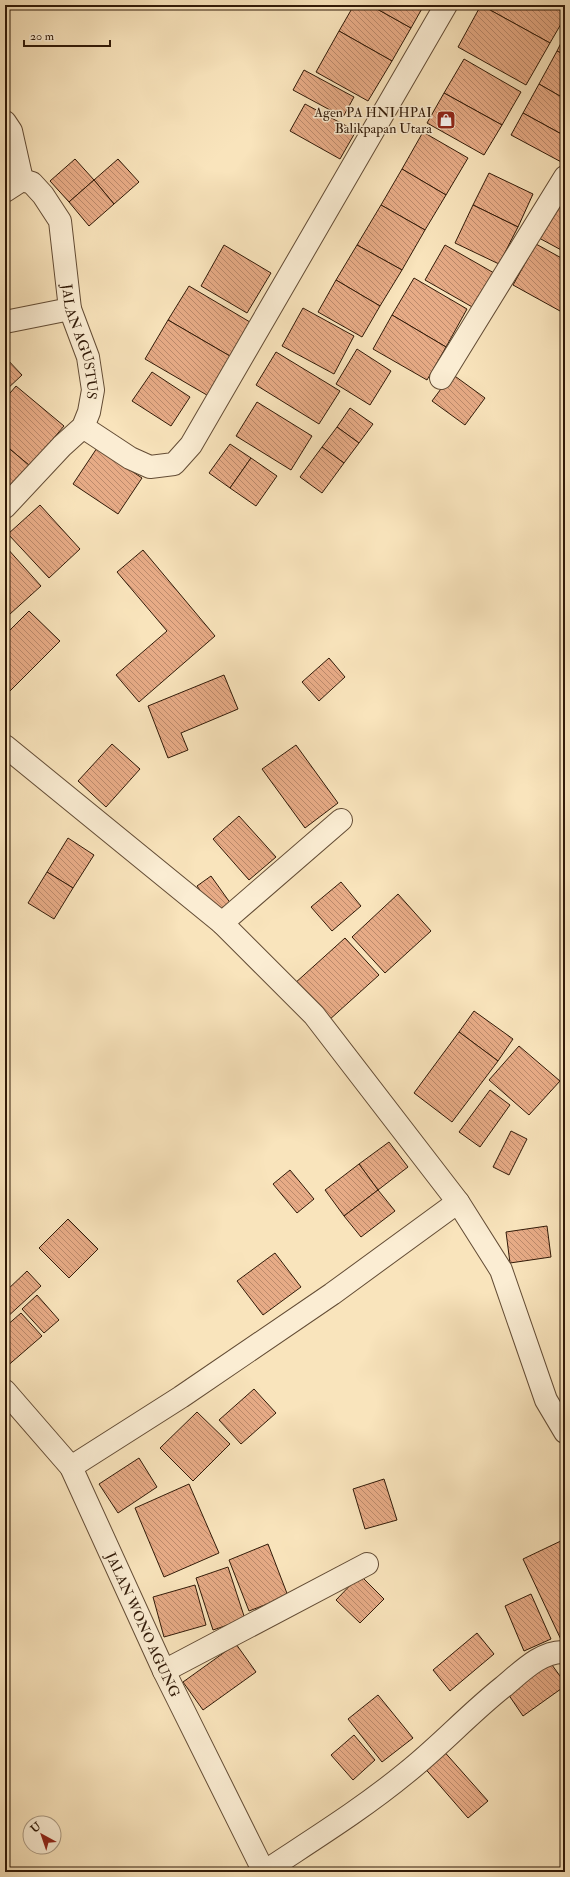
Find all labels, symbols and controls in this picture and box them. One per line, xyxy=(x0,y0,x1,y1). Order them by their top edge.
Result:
scale bar xyxy=(24,22,110,48)
text: 20 m xyxy=(30,29,55,44)
place label: Agen PA HNI HPAI Balikpapan Utara xyxy=(313,104,432,138)
shop icon: Agen PA HNI HPAI Balikpapan Utara xyxy=(435,109,457,131)
street label: JALAN AGUSTUS xyxy=(58,282,101,401)
street label: JALAN WONO AGUNG xyxy=(102,1549,184,1700)
north arrow xyxy=(22,1815,62,1855)
text: U xyxy=(28,1819,44,1836)

